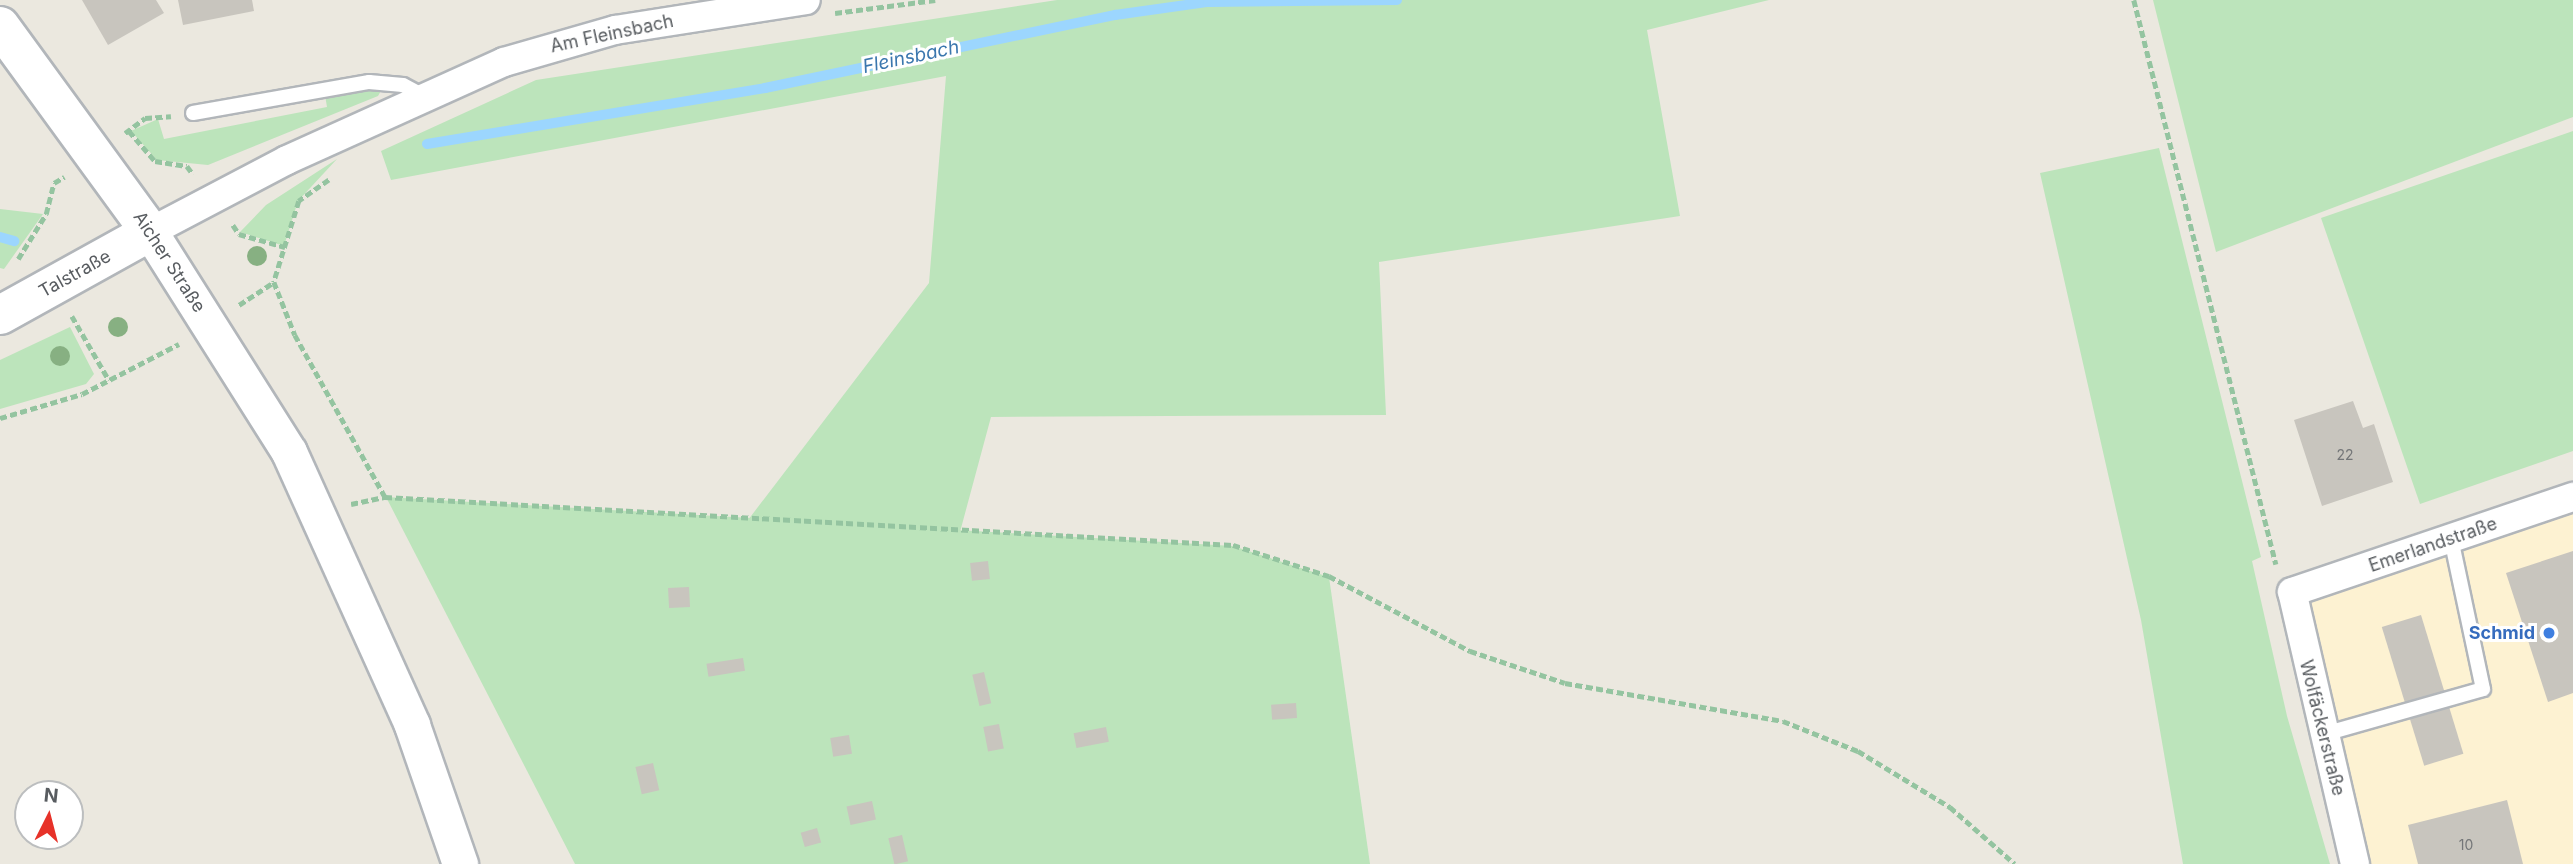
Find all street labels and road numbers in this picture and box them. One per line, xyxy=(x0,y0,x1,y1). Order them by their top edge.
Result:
street label: Am Fleinsbach xyxy=(548,10,676,58)
street label: Aicher Straße xyxy=(128,207,210,317)
street label: Talstraße xyxy=(35,245,115,303)
street label: Emerlandstraße xyxy=(2366,513,2500,577)
street label: Wolfäckerstraße xyxy=(2295,658,2349,798)

